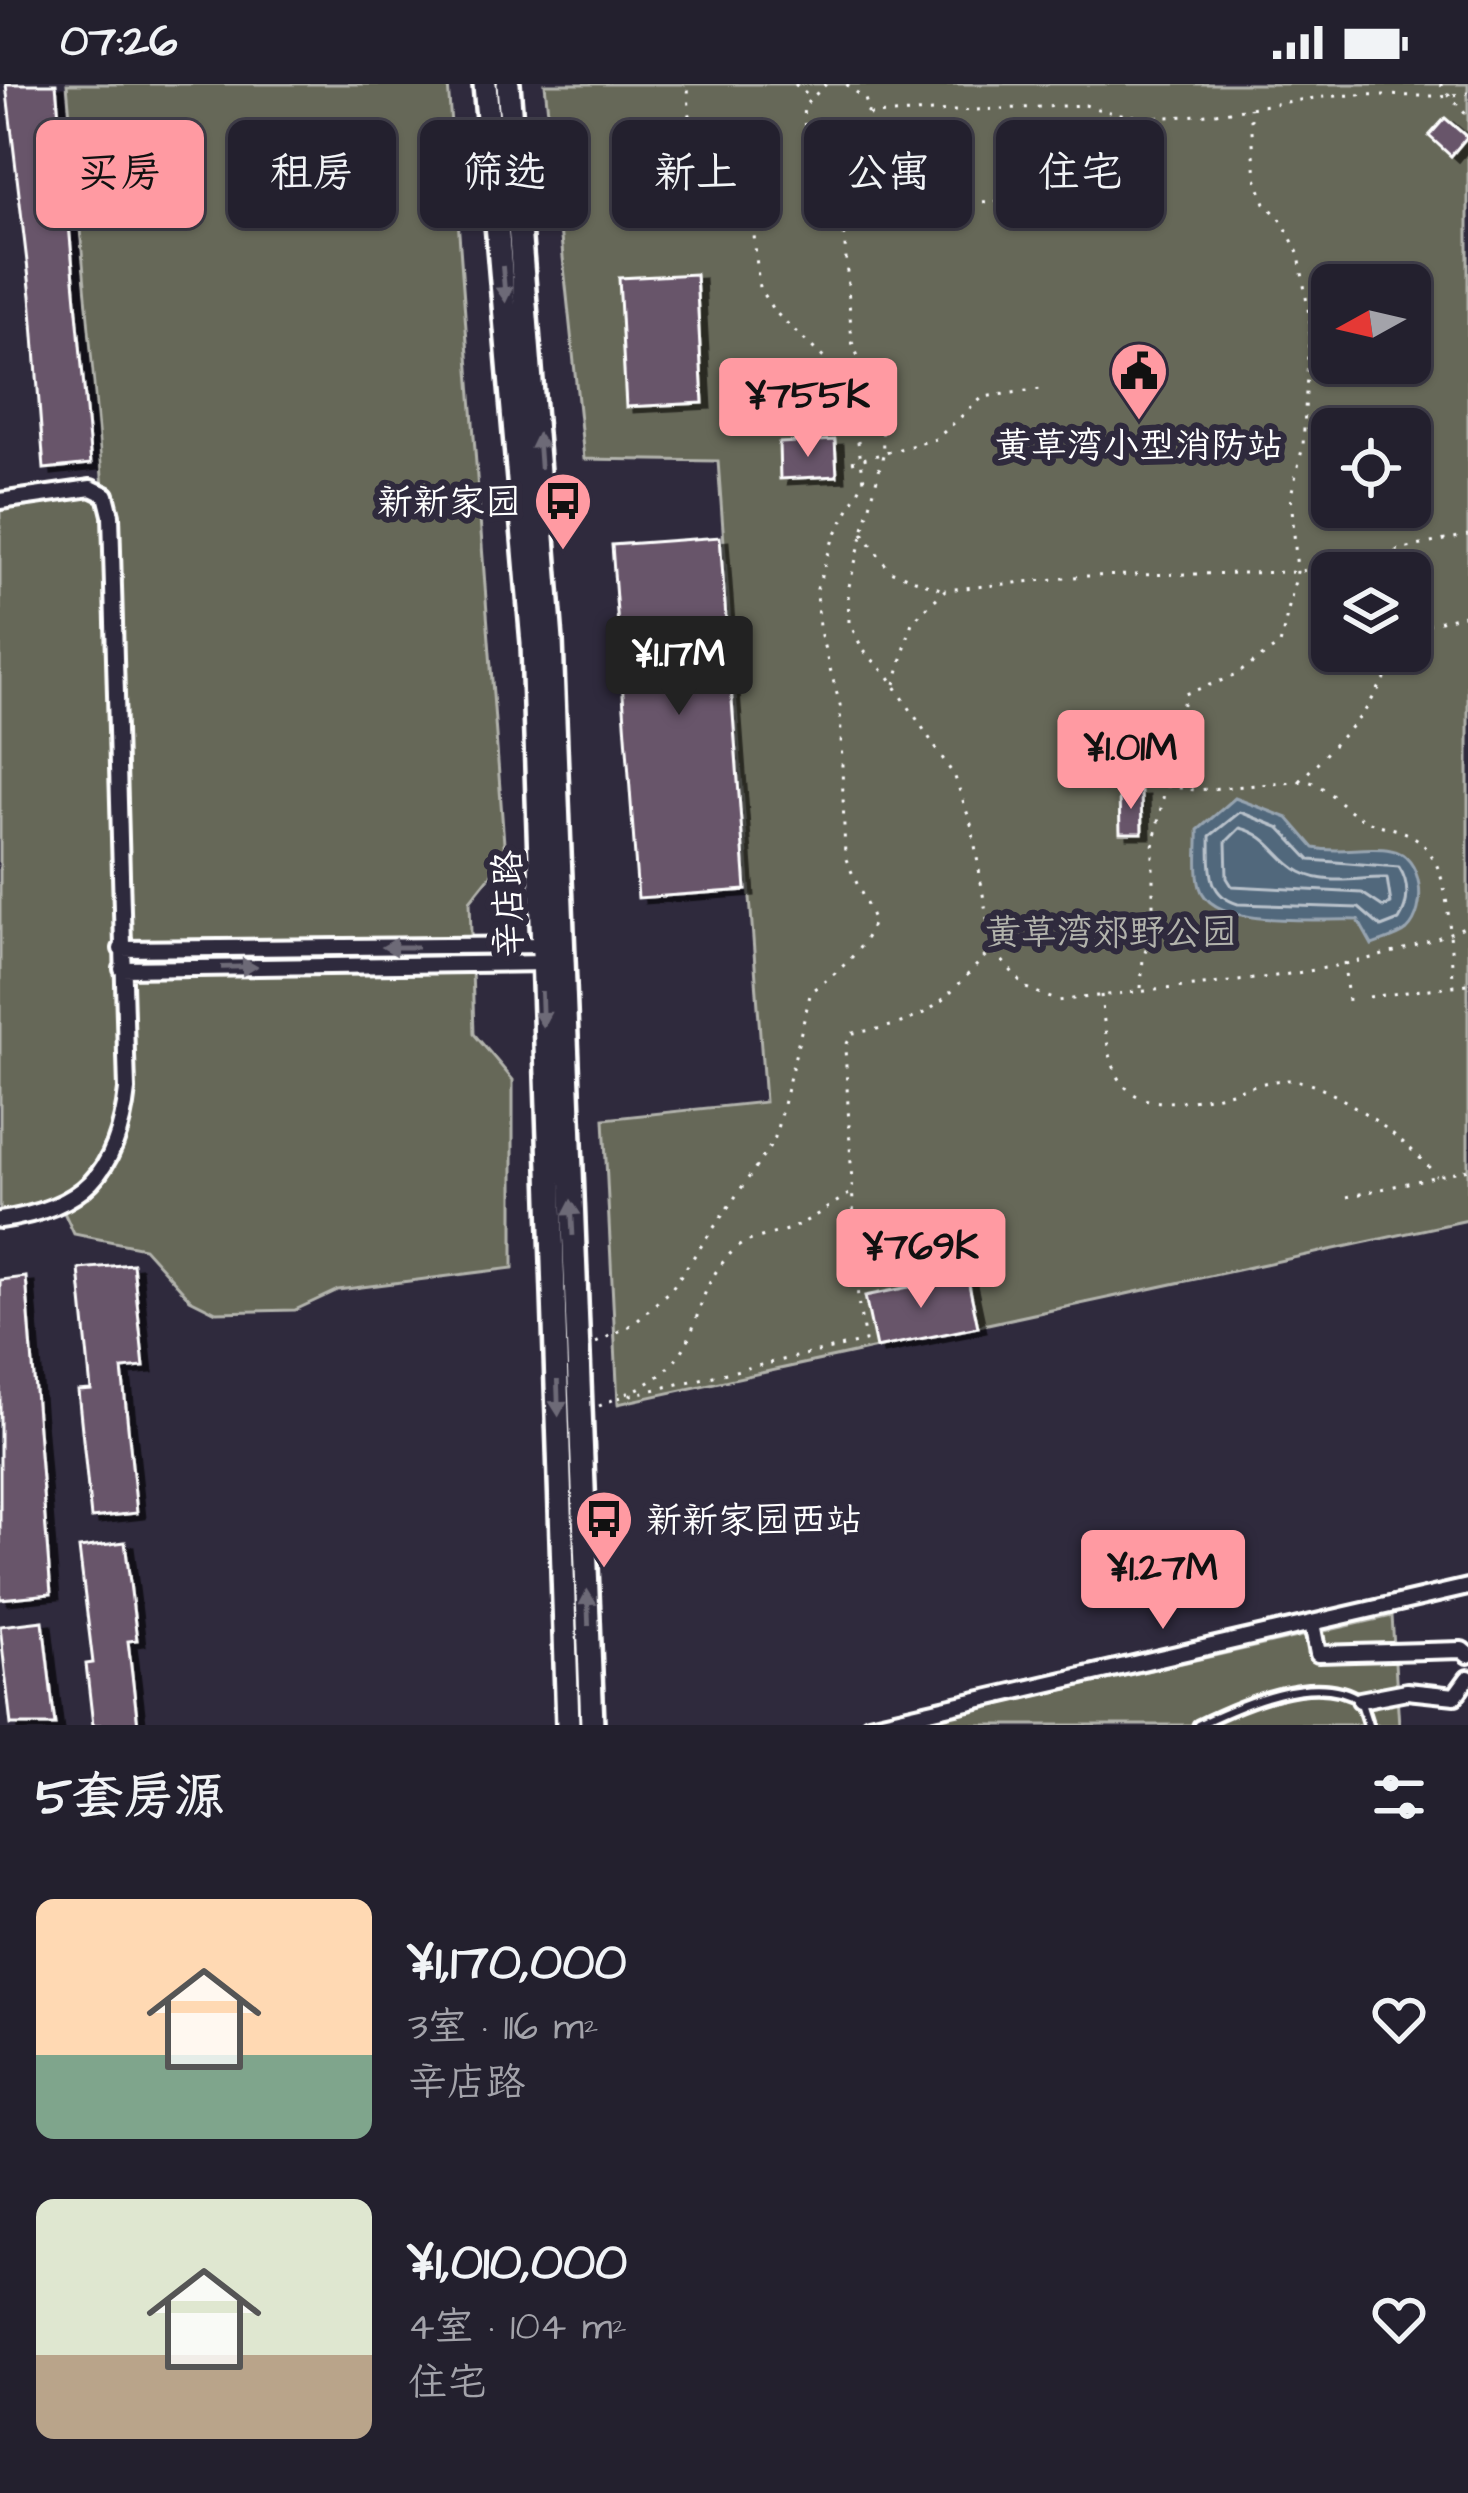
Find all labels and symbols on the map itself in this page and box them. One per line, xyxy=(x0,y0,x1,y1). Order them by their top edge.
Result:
north arrow xyxy=(1311,264,1431,384)
one-way arrow xyxy=(495,266,514,303)
public building icon: 黄草湾小型消防站 xyxy=(1108,340,1170,422)
pin: ¥755K xyxy=(724,358,892,460)
place label: 黄草湾小型消防站 xyxy=(995,421,1283,472)
one-way arrow xyxy=(530,432,549,469)
bus stop icon: 新新家园 xyxy=(532,470,594,552)
place label: 新新家园 xyxy=(377,478,521,529)
pin: ¥1.17M xyxy=(581,616,777,718)
pin: ¥1.01M xyxy=(1033,710,1229,812)
street label: 辛店路 xyxy=(483,850,536,958)
park label: 黄草湾郊野公园 xyxy=(985,908,1237,959)
one-way arrow xyxy=(380,937,418,957)
one-way arrow xyxy=(221,957,259,977)
one-way arrow xyxy=(533,991,552,1029)
one-way arrow xyxy=(562,1198,581,1236)
pin: ¥769K xyxy=(837,1209,1005,1311)
one-way arrow xyxy=(549,1380,568,1418)
bus stop icon: 新新家园西站 xyxy=(573,1488,635,1570)
place label: 新新家园西站 xyxy=(646,1496,862,1547)
pin: ¥1.27M xyxy=(1065,1530,1261,1632)
one-way arrow xyxy=(579,1588,598,1626)

